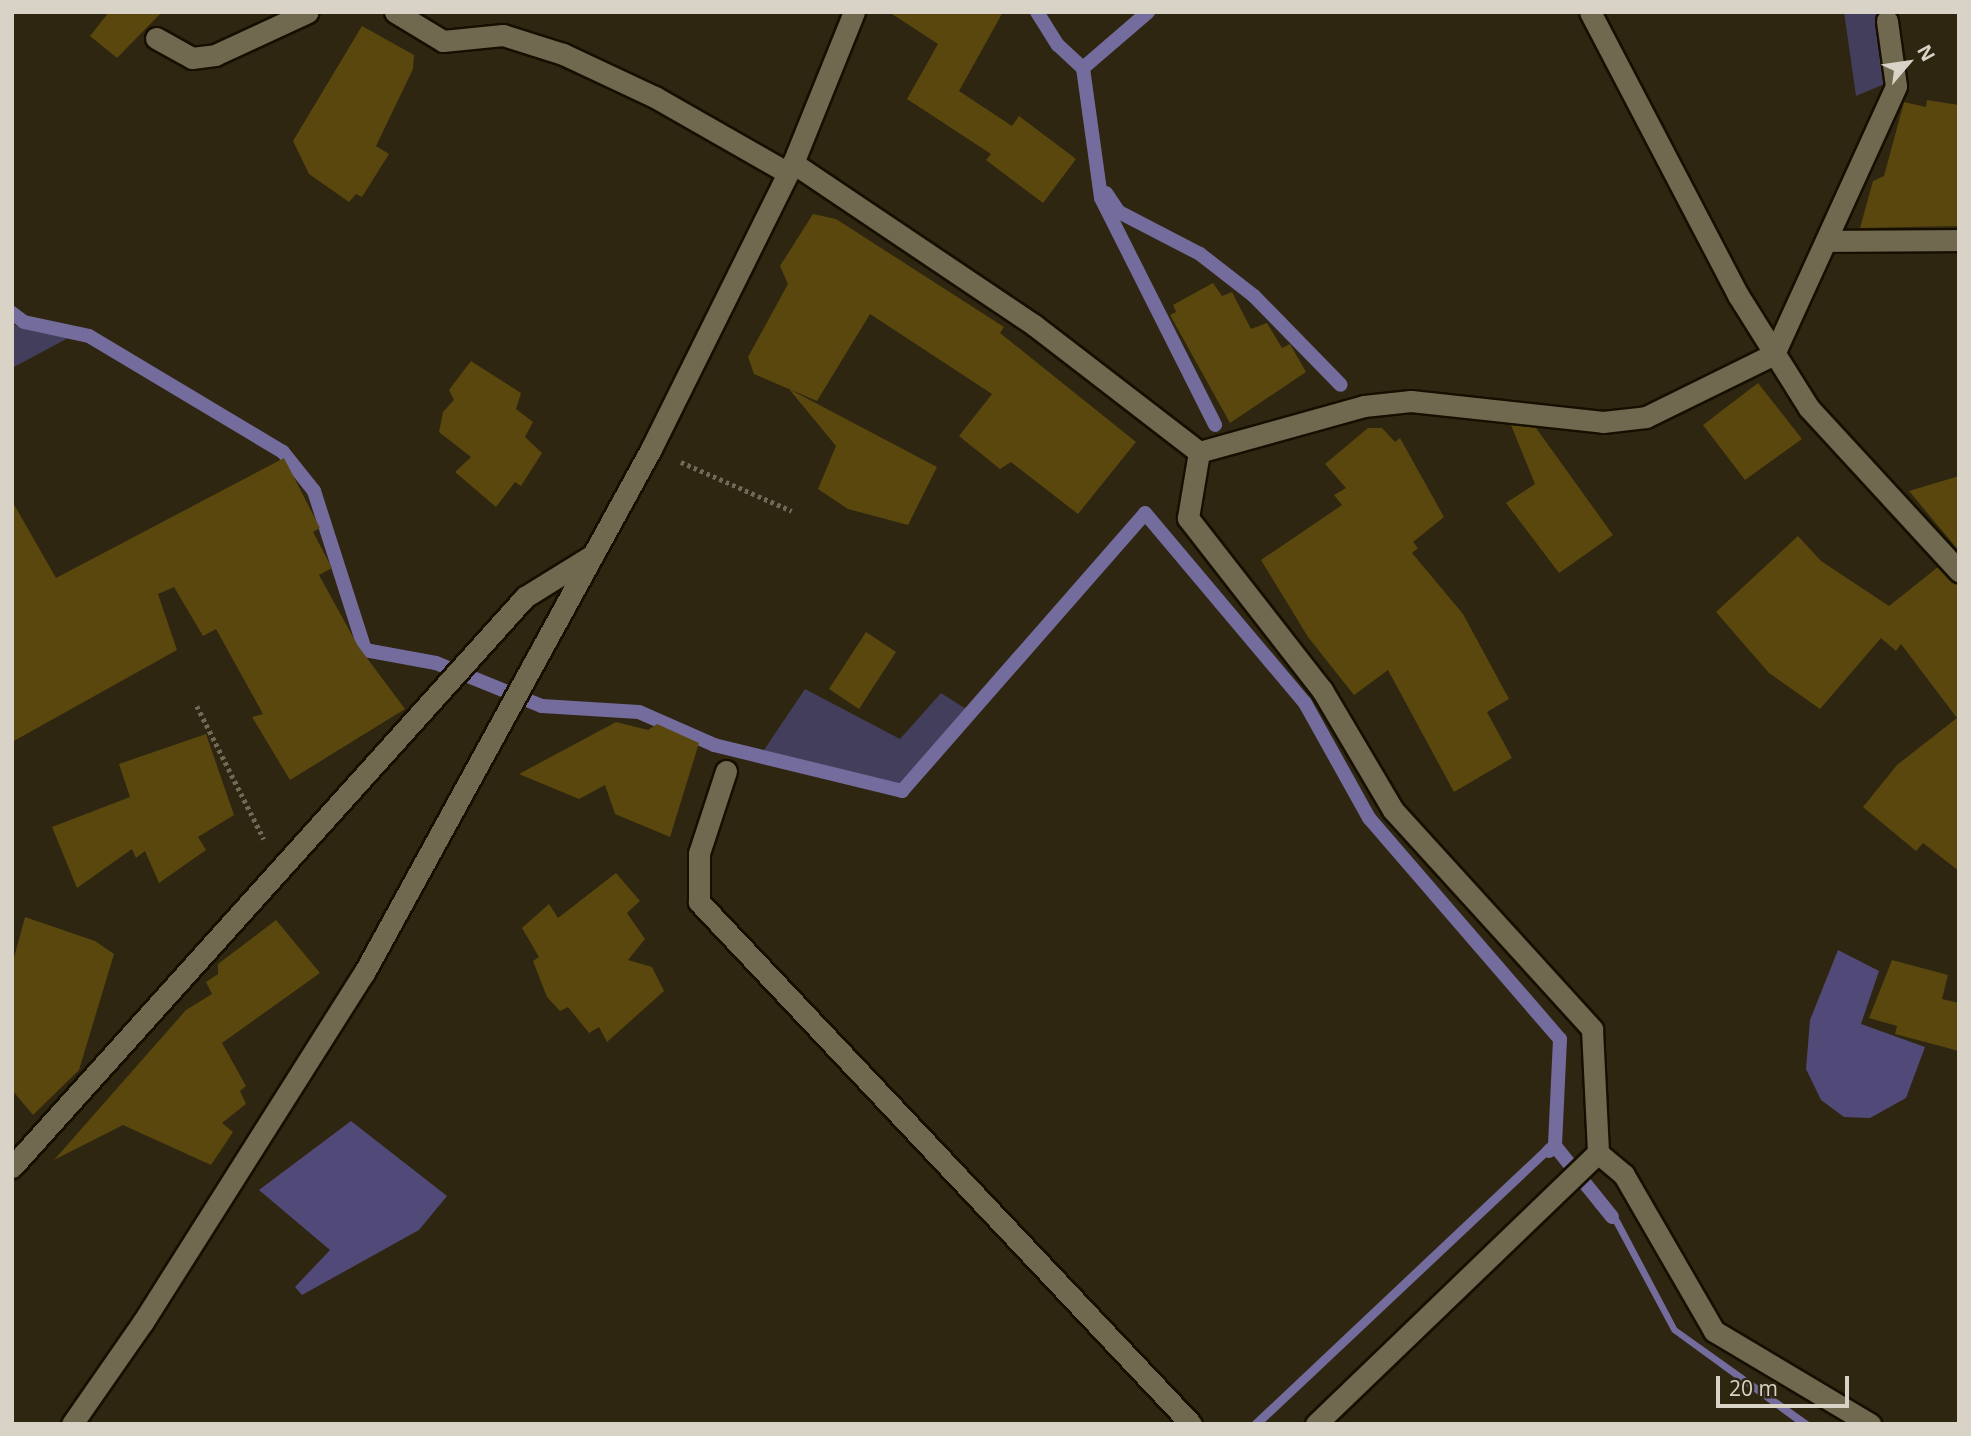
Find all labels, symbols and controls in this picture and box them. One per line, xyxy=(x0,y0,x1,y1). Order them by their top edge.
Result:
north arrow xyxy=(1873,28,1943,98)
text: N xyxy=(1911,40,1941,66)
scale bar xyxy=(1719,1362,1852,1406)
text: 20 m xyxy=(1729,1374,1778,1402)

